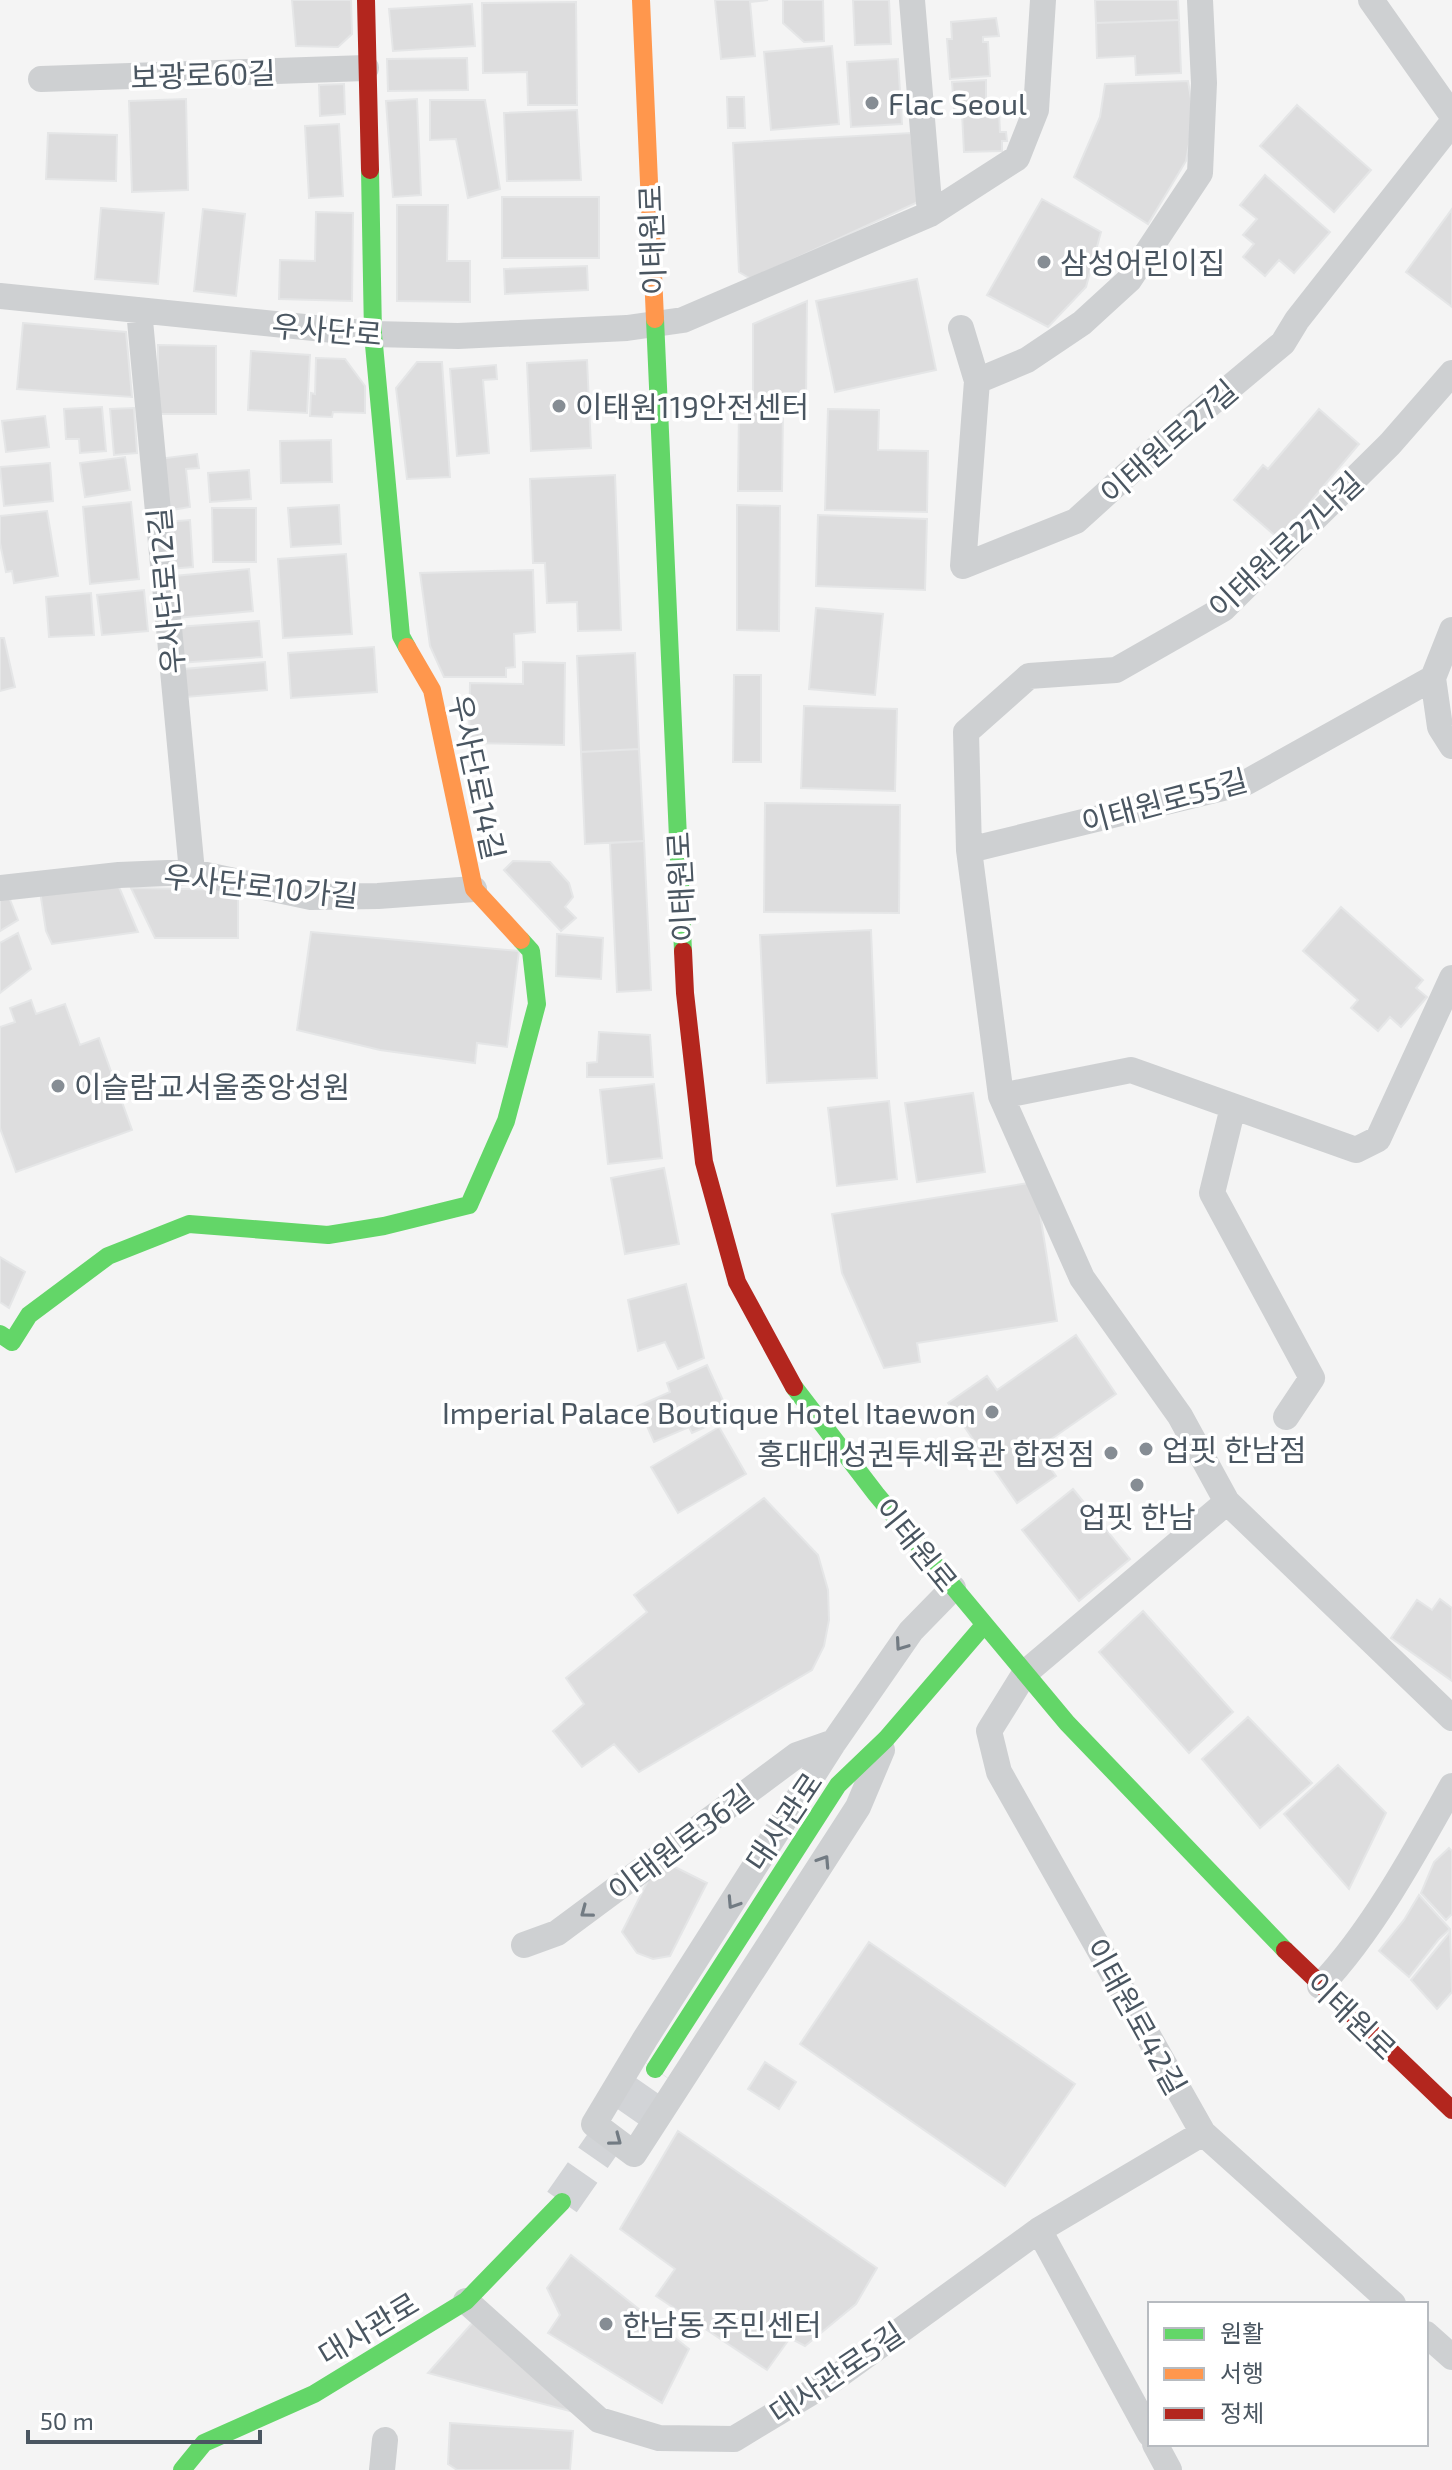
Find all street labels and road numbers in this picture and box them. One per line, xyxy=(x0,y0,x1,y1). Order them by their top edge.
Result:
street label: 보광로60길 xyxy=(130,53,276,95)
street label: 이태원로 xyxy=(631,184,671,296)
street label: 우사단로 xyxy=(270,306,384,352)
street label: 이태원로27길 xyxy=(1092,372,1244,510)
street label: 이태원로27나길 xyxy=(1200,463,1370,625)
street label: 우사단로12길 xyxy=(140,506,190,676)
street label: 우사단로14길 xyxy=(443,691,513,863)
street label: 이태원로55길 xyxy=(1077,761,1251,839)
street label: 이태원로 xyxy=(659,831,701,943)
street label: 우사단로10가길 xyxy=(162,857,360,913)
street label: 이태원로 xyxy=(868,1490,966,1598)
street label: 대사관로 xyxy=(737,1765,829,1877)
street label: 이태원로36길 xyxy=(601,1776,759,1908)
street label: 이태원로42길 xyxy=(1079,1931,1195,2101)
street label: 이태원로 xyxy=(1300,1964,1404,2066)
street label: 대사관로 xyxy=(311,2284,425,2372)
street label: 대사관로5길 xyxy=(762,2314,910,2430)

